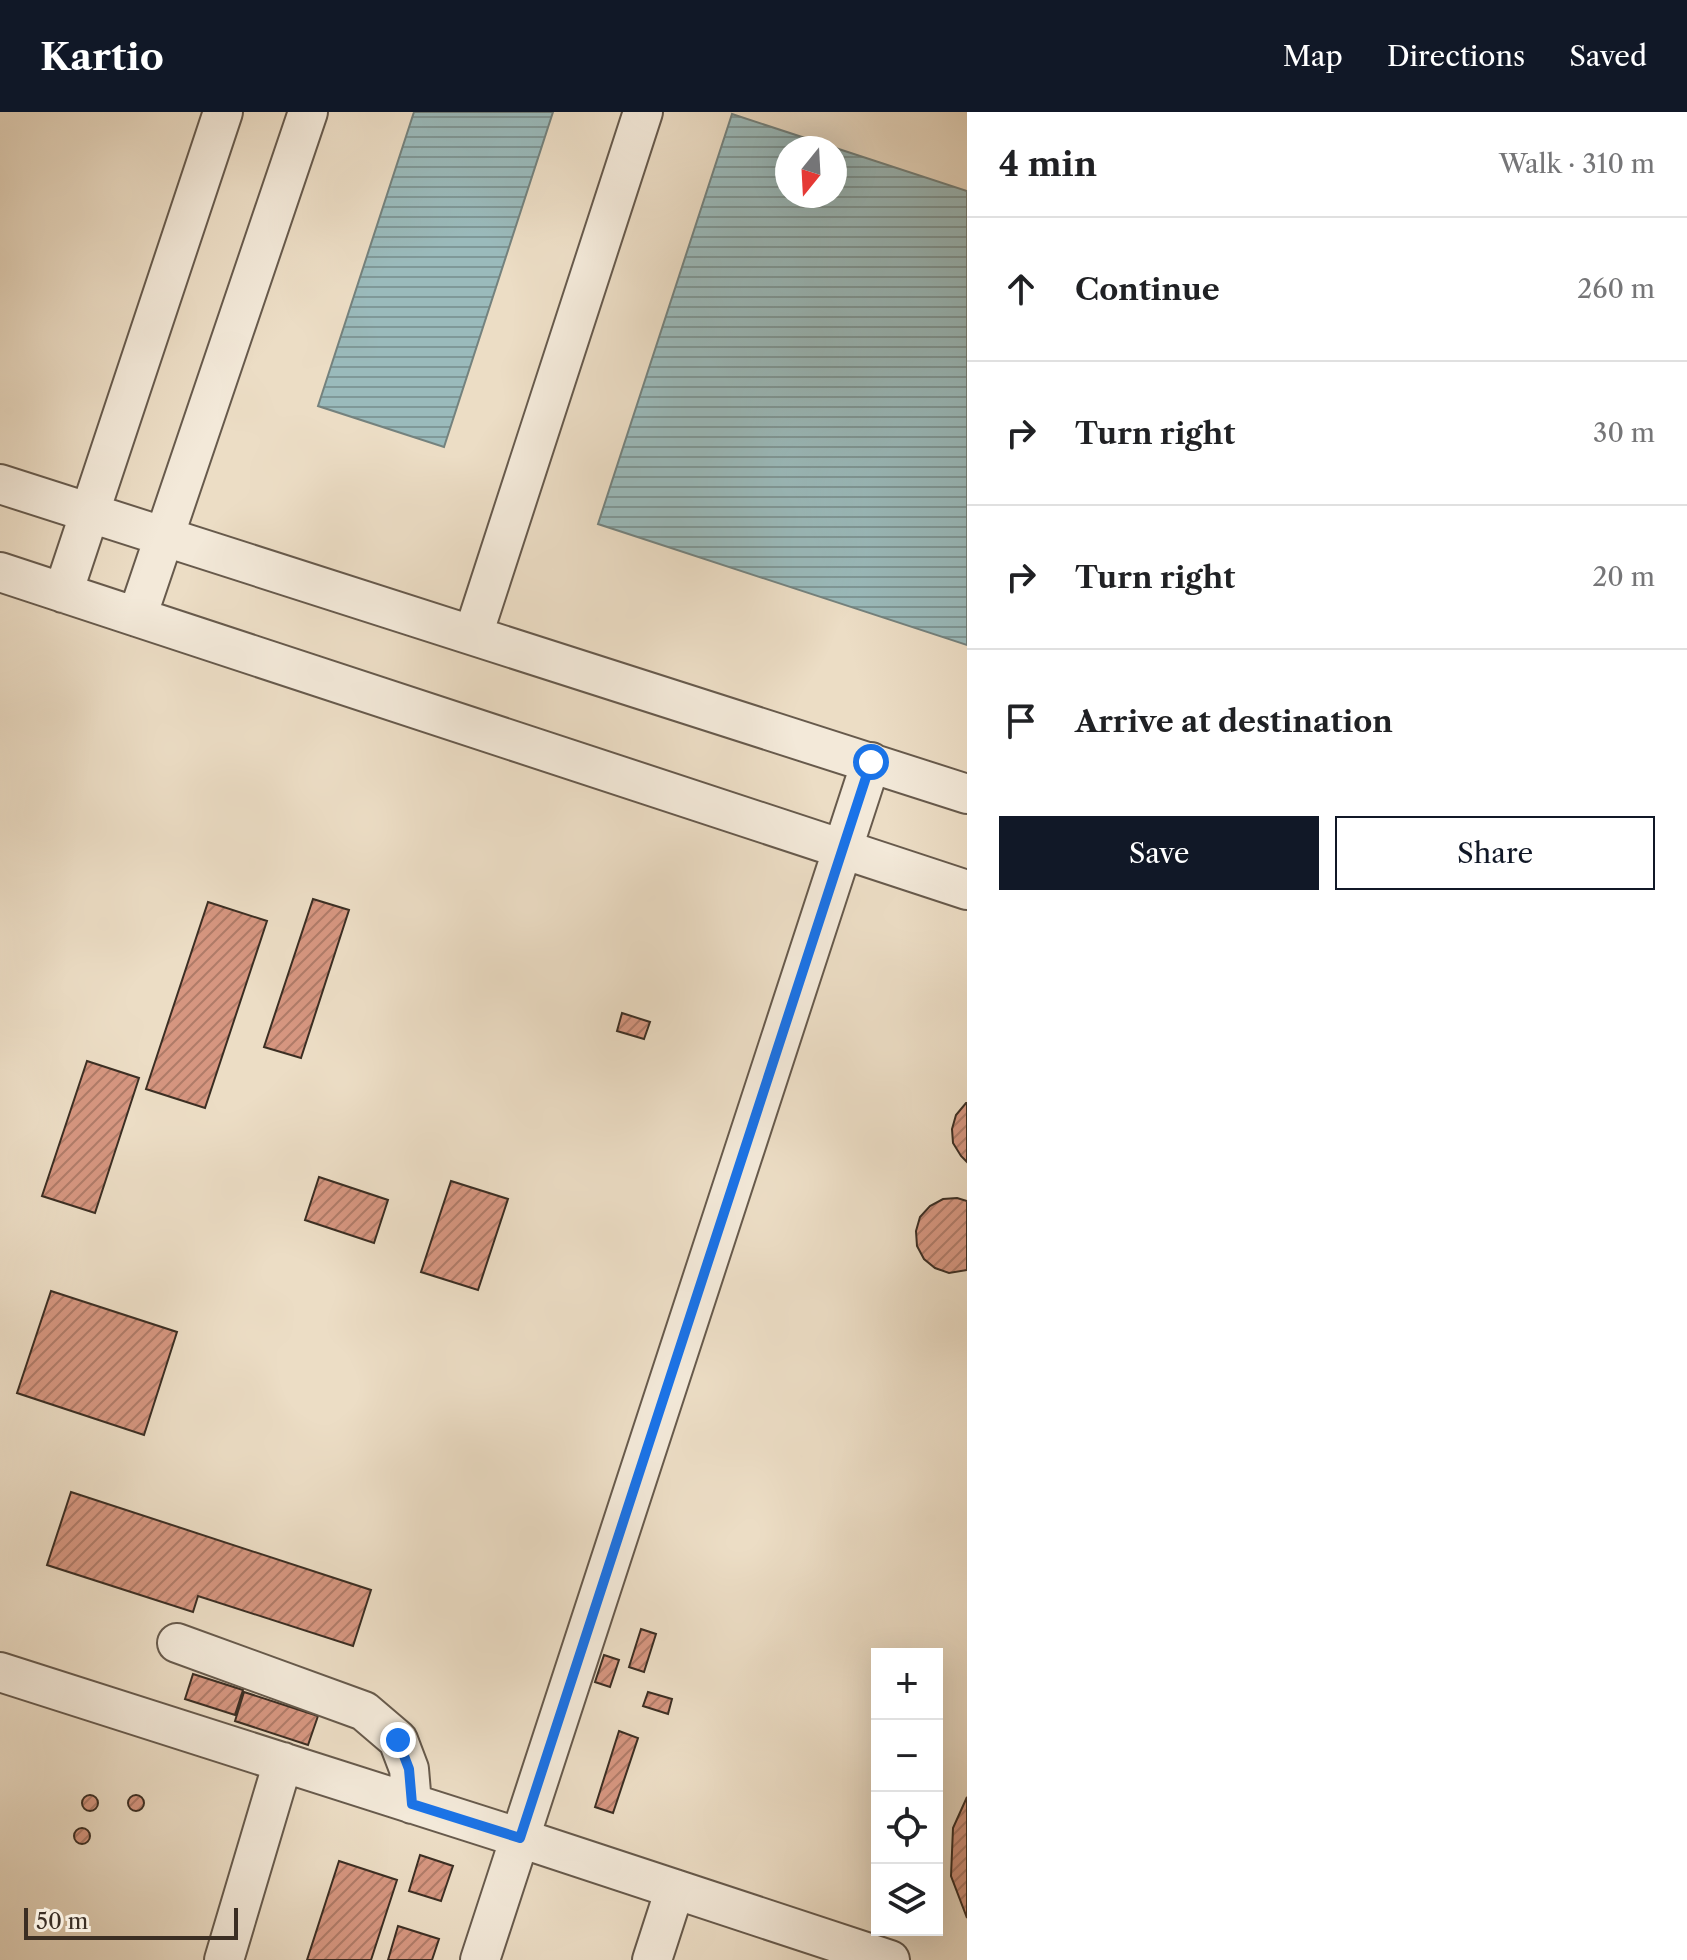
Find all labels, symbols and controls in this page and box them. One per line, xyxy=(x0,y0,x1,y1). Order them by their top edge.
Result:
text: Kartio xyxy=(40,33,164,80)
text: Map xyxy=(1283,39,1343,73)
text: Directions xyxy=(1387,39,1525,73)
text: Saved xyxy=(1569,39,1647,73)
north arrow xyxy=(775,136,847,208)
text: 4 min xyxy=(999,143,1097,185)
text: Walk · 310 m xyxy=(1499,148,1655,180)
icon: ahead xyxy=(999,267,1043,311)
text: Continue xyxy=(1075,271,1220,308)
text: 260 m xyxy=(1577,273,1655,305)
icon: right xyxy=(999,411,1043,455)
text: Turn right xyxy=(1075,415,1235,452)
text: 30 m xyxy=(1593,417,1655,449)
icon: right xyxy=(999,555,1043,599)
text: Turn right xyxy=(1075,559,1235,596)
text: 20 m xyxy=(1592,561,1655,593)
icon: arrive xyxy=(999,699,1043,743)
text: Arrive at destination xyxy=(1075,703,1393,740)
route start xyxy=(853,744,889,780)
button: Save xyxy=(999,816,1319,890)
button: Share xyxy=(1335,816,1655,890)
map controls xyxy=(871,1648,943,1936)
button: + xyxy=(871,1648,943,1720)
button: − xyxy=(871,1720,943,1792)
route end xyxy=(380,1722,416,1758)
button: locate xyxy=(871,1792,943,1864)
button: layers xyxy=(871,1864,943,1936)
scale bar xyxy=(24,1904,238,1940)
text: 50 m xyxy=(36,1908,88,1935)

